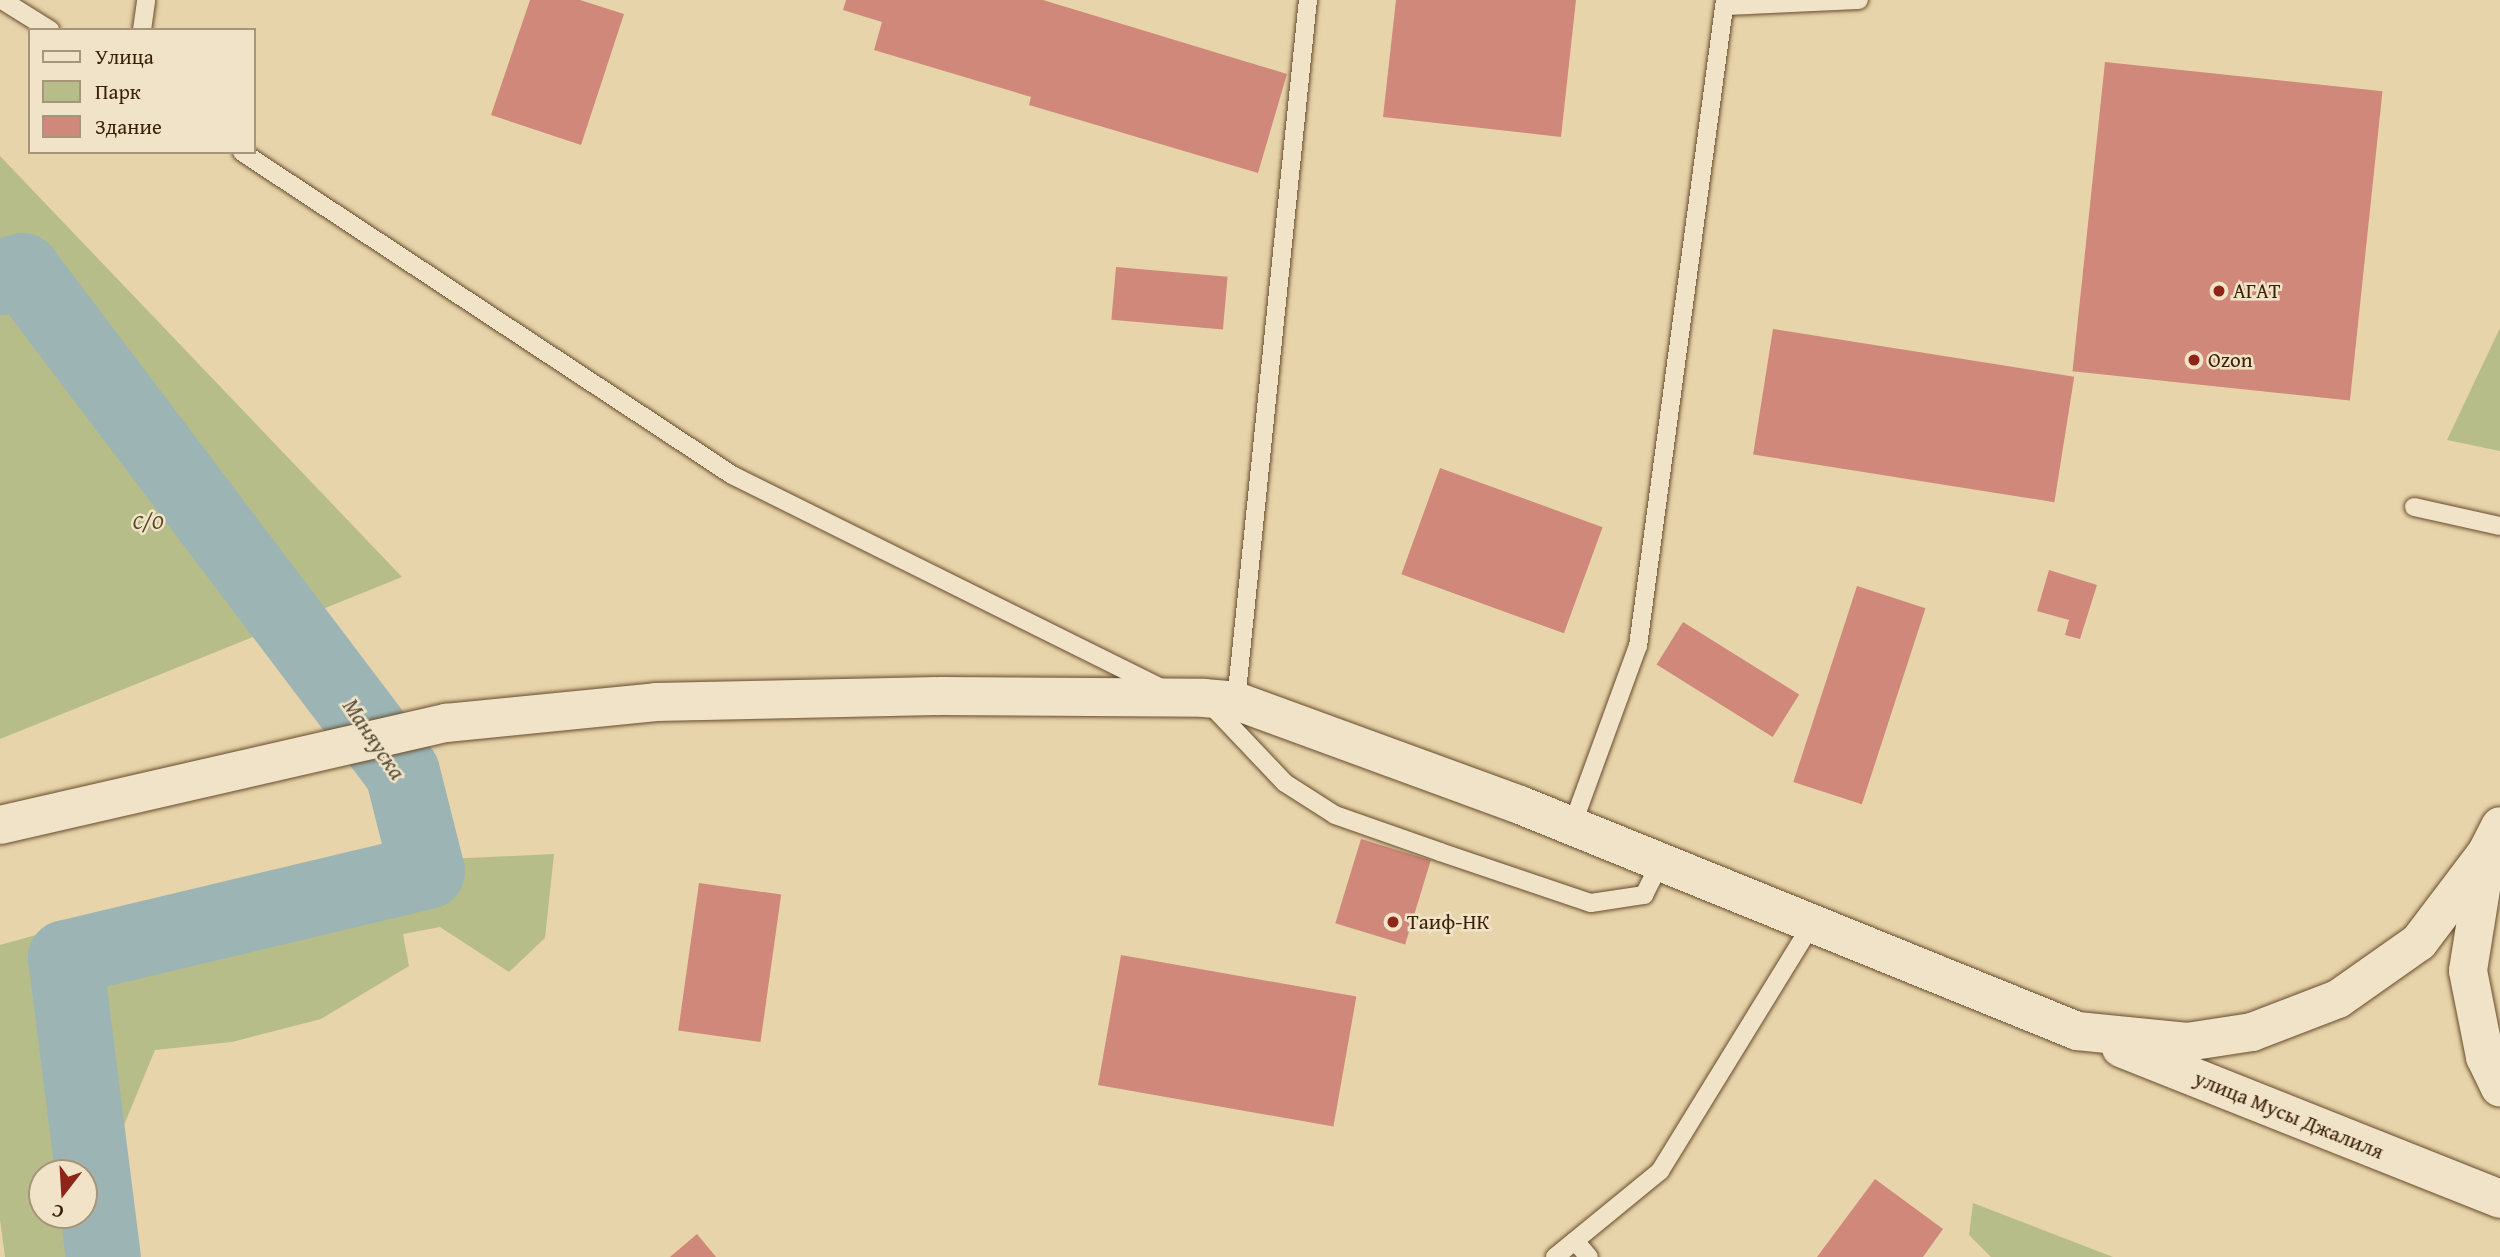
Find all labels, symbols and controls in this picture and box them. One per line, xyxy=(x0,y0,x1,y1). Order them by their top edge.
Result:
legend xyxy=(28,28,256,154)
text: Улица xyxy=(95,41,154,72)
text: Парк xyxy=(95,76,141,107)
text: Здание xyxy=(95,111,162,142)
place label: АГАТ xyxy=(2233,278,2280,304)
marker: АГАТ xyxy=(2211,283,2227,299)
place label: Ozon xyxy=(2208,347,2252,373)
marker: Ozon xyxy=(2186,352,2202,368)
park label: С/О xyxy=(133,509,163,535)
water label: Маняуска xyxy=(337,693,411,785)
place label: Таиф-НК xyxy=(1407,909,1489,935)
marker: Таиф-НК xyxy=(1385,914,1401,930)
street label: улица Мусы Джалиля xyxy=(2191,1065,2387,1165)
north arrow xyxy=(28,1159,98,1229)
text: С xyxy=(48,1197,67,1227)

